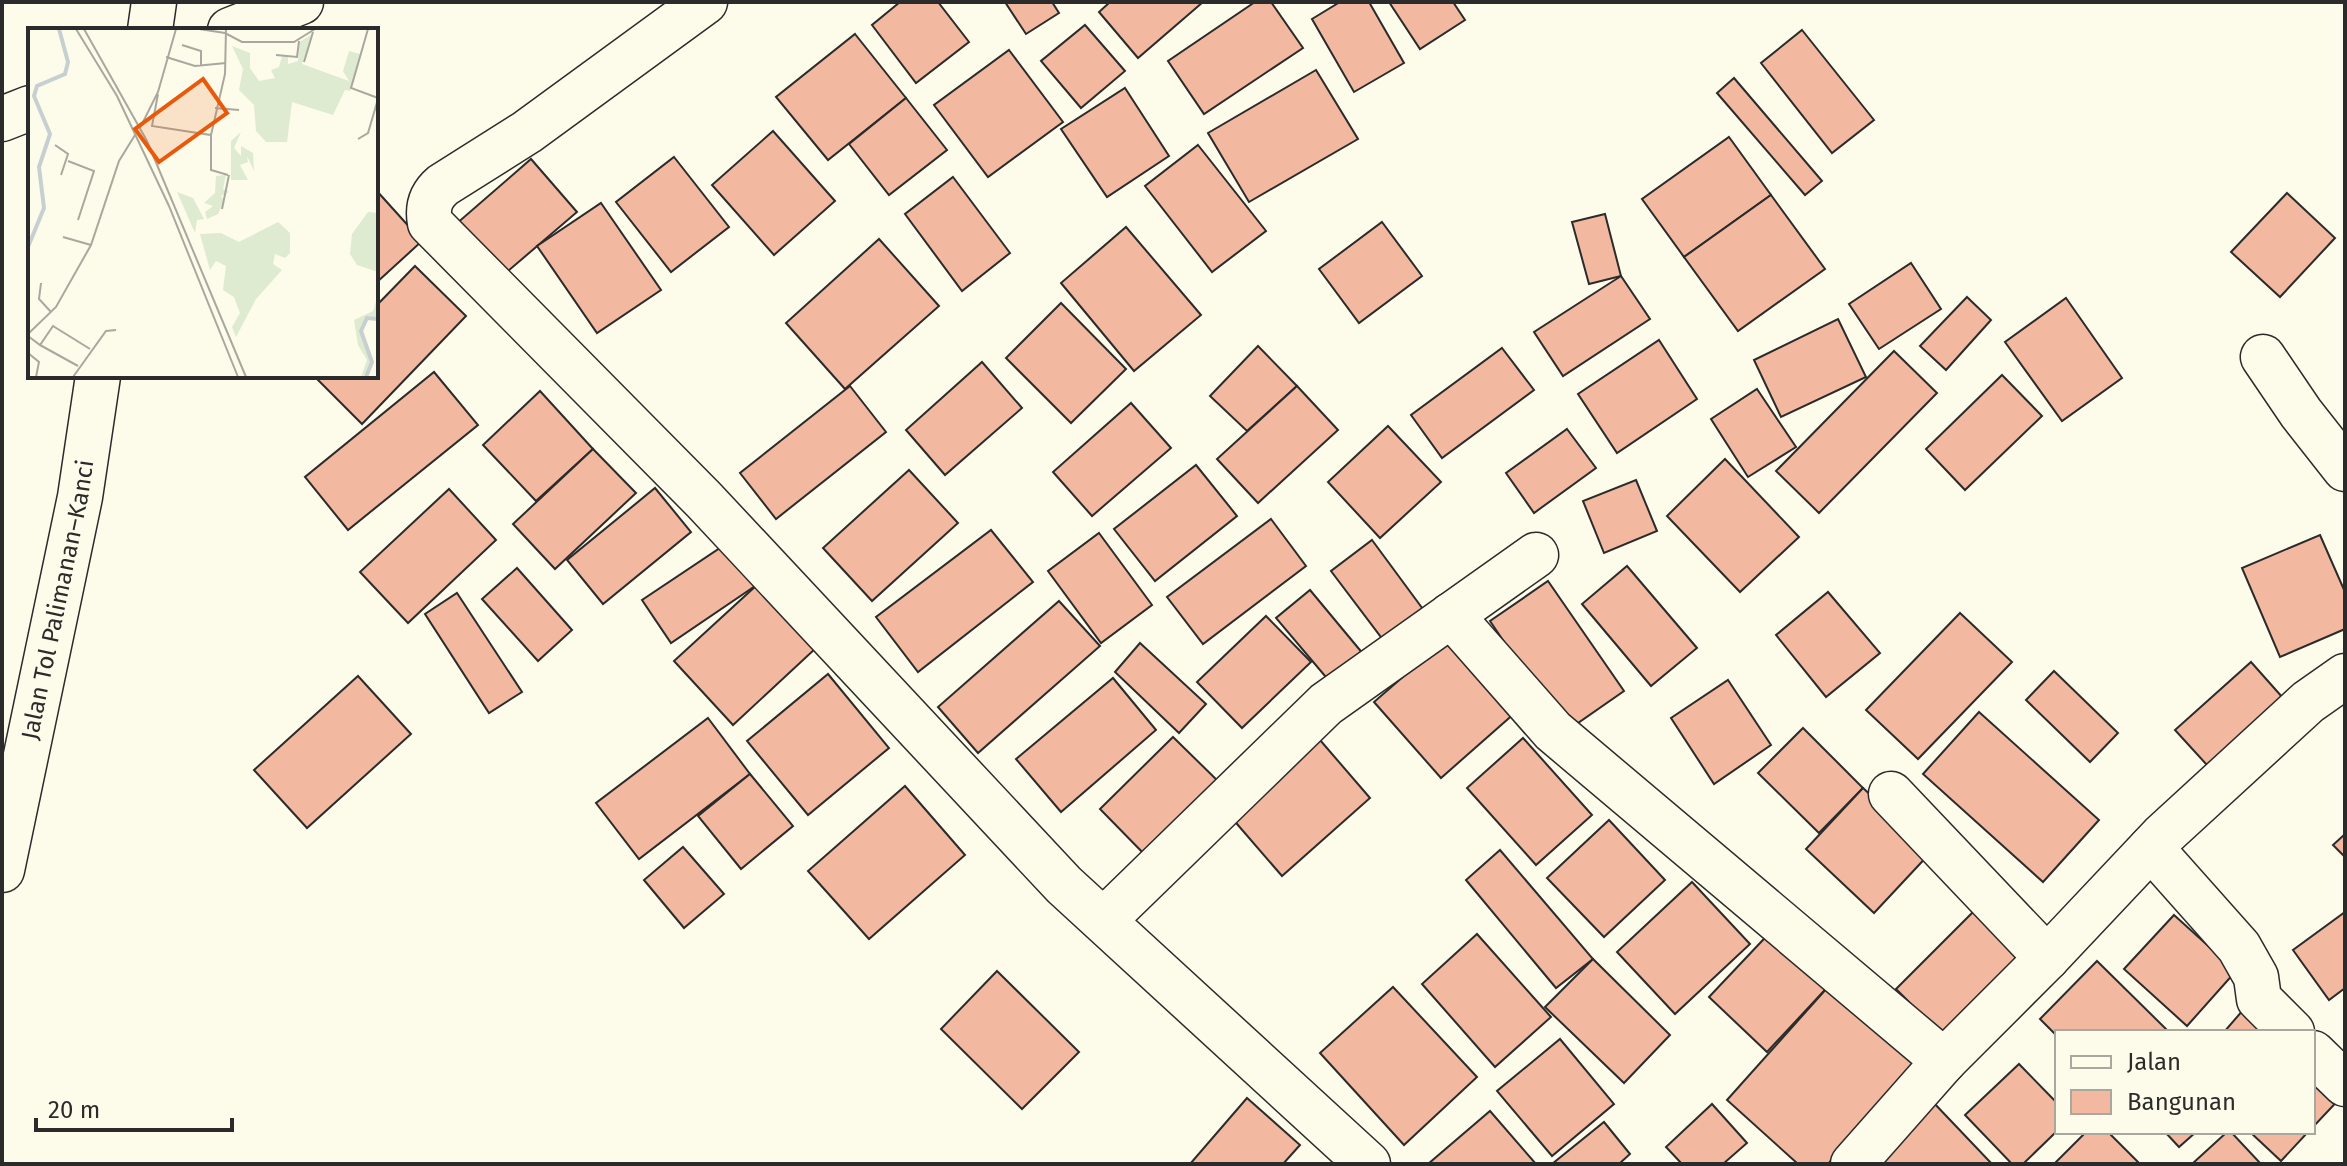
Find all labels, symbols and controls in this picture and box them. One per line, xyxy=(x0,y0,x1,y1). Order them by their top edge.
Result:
inset map xyxy=(28,28,378,378)
street label: Jalan Tol Palimanan–Kanci xyxy=(16,458,99,742)
legend xyxy=(2055,1030,2315,1134)
text: Jalan xyxy=(2127,1048,2181,1076)
scale bar xyxy=(36,1082,232,1132)
text: Bangunan xyxy=(2127,1088,2236,1116)
text: 20 m xyxy=(48,1096,100,1124)

